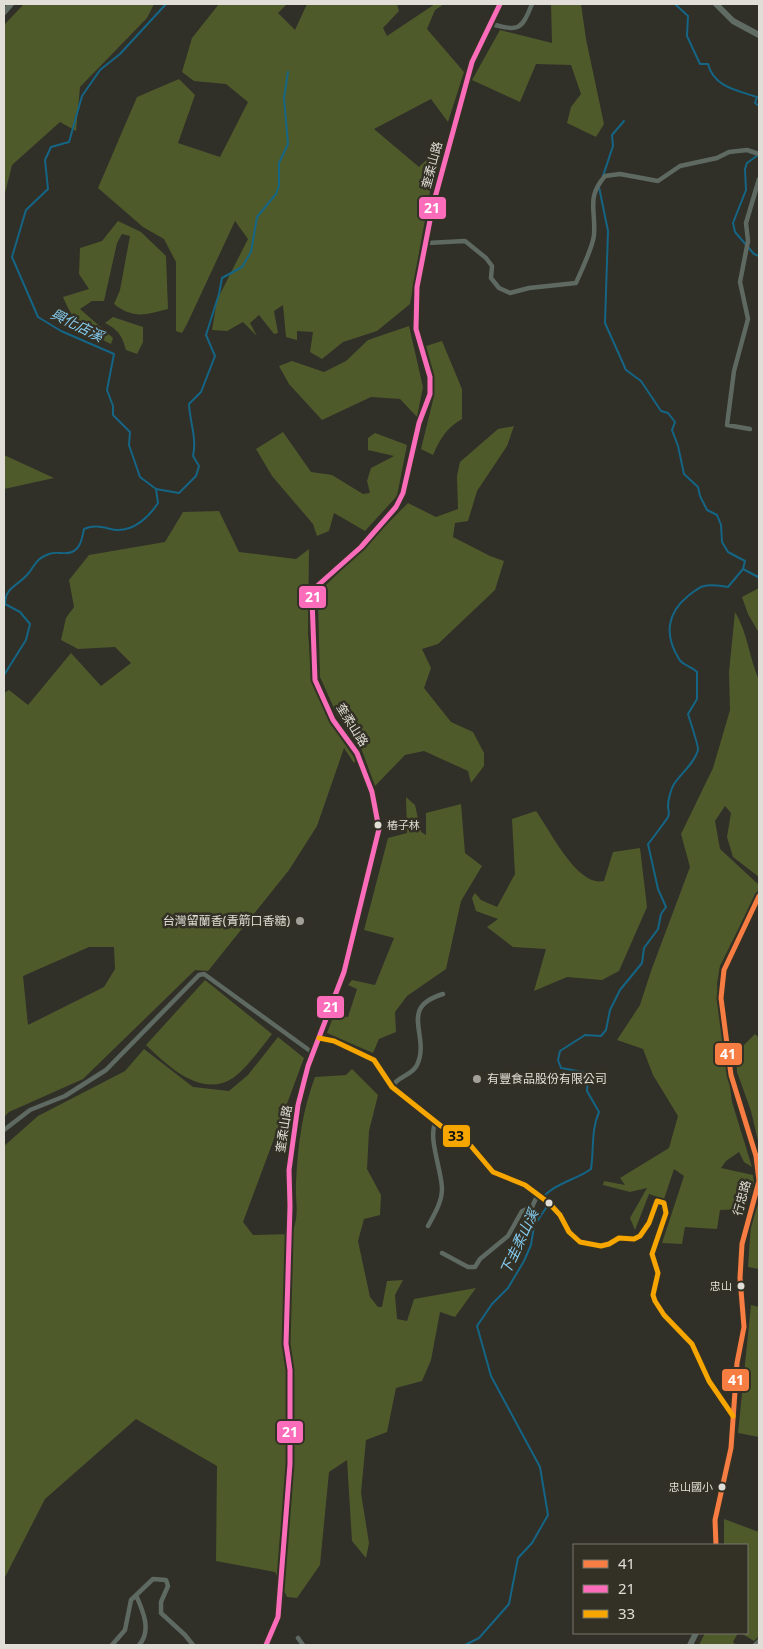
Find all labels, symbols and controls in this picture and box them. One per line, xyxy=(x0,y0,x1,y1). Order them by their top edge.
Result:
street label: 奎柔山路 xyxy=(417,139,446,190)
line badge: 21 xyxy=(418,196,447,220)
text: 21 xyxy=(424,198,440,217)
water label: 興化店溪 xyxy=(48,304,108,346)
line badge: 21 xyxy=(298,585,327,609)
text: 21 xyxy=(305,587,321,606)
street label: 奎柔山路 xyxy=(332,700,372,750)
place label: 樁子林 xyxy=(387,817,420,832)
marker: 樁子林 xyxy=(373,820,383,830)
place label: 台灣留蘭香(青箭口香糖) xyxy=(163,912,290,929)
marker: 台灣留蘭香(青箭口香糖) xyxy=(294,915,306,927)
line badge: 21 xyxy=(316,995,345,1019)
text: 21 xyxy=(323,997,339,1016)
line badge: 41 xyxy=(714,1042,743,1066)
text: 41 xyxy=(720,1044,736,1063)
place label: 有豐食品股份有限公司 xyxy=(487,1070,607,1087)
marker: 有豐食品股份有限公司 xyxy=(471,1073,483,1085)
street label: 奎柔山路 xyxy=(271,1104,296,1154)
line badge: 33 xyxy=(442,1124,471,1148)
text: 33 xyxy=(448,1126,464,1145)
street label: 行忠路 xyxy=(729,1178,754,1217)
unlabelled marker xyxy=(544,1198,554,1208)
water label: 下圭柔山溪 xyxy=(495,1204,543,1278)
place label: 忠山 xyxy=(710,1278,732,1293)
marker: 忠山 xyxy=(736,1281,746,1291)
line badge: 41 xyxy=(721,1368,750,1392)
text: 41 xyxy=(728,1370,744,1389)
line badge: 21 xyxy=(276,1420,304,1444)
text: 21 xyxy=(282,1422,298,1441)
place label: 忠山國小 xyxy=(669,1479,713,1494)
marker: 忠山國小 xyxy=(717,1482,727,1492)
legend xyxy=(573,1544,748,1634)
text: 41 xyxy=(618,1553,635,1573)
text: 21 xyxy=(618,1578,635,1598)
text: 33 xyxy=(618,1603,635,1623)

